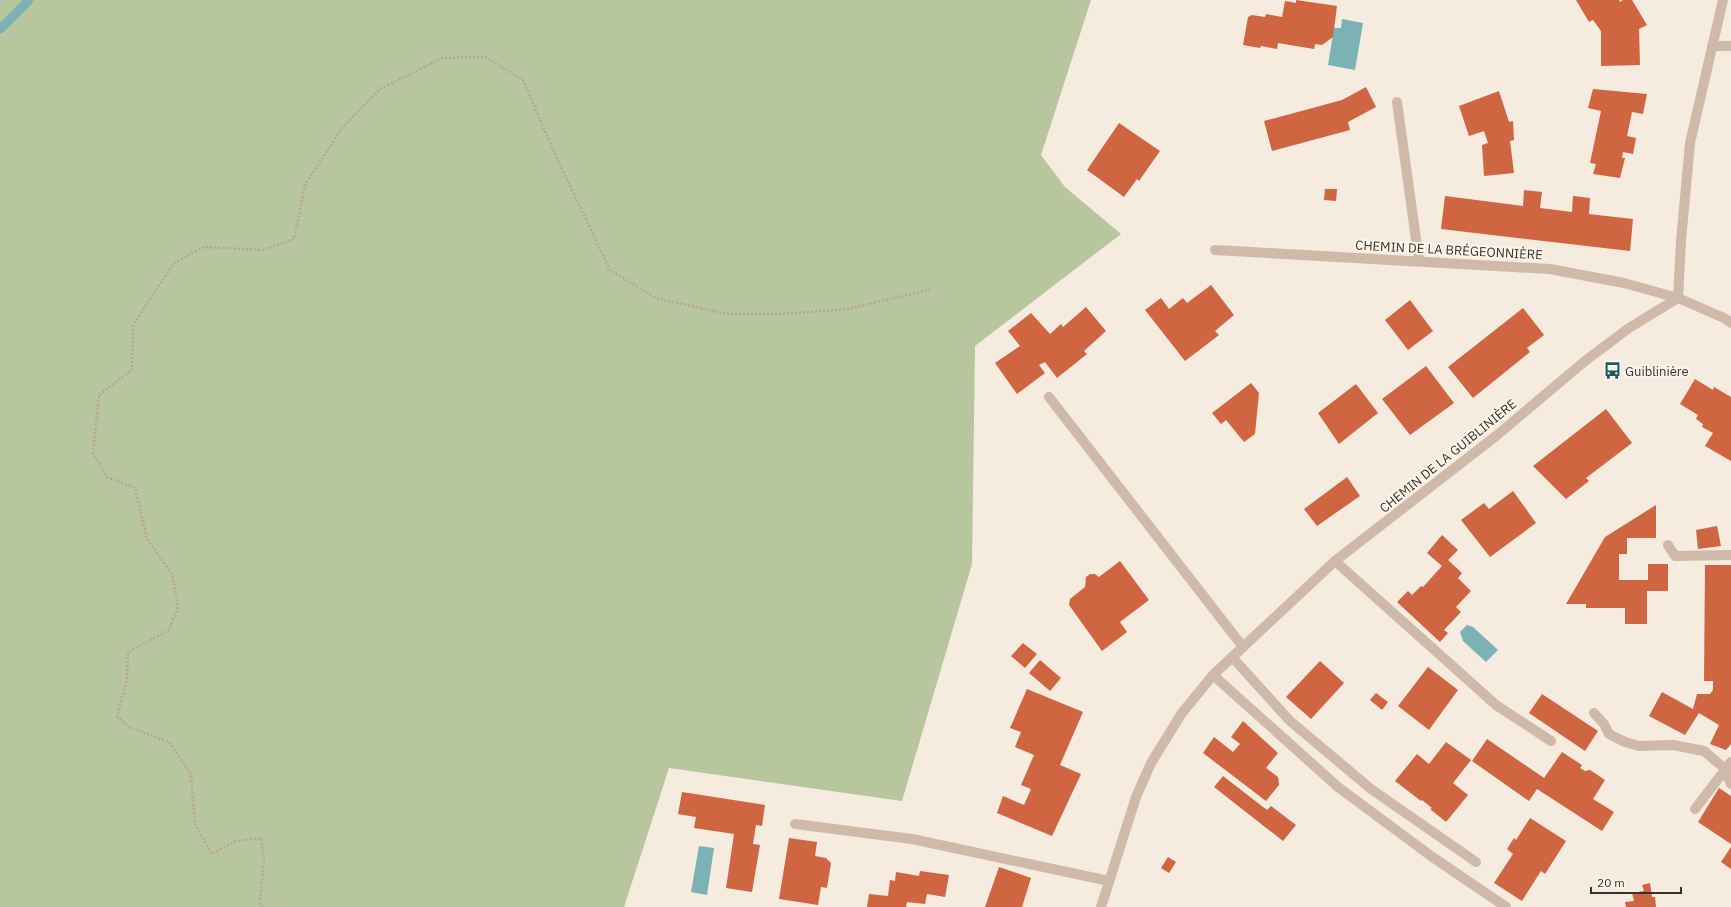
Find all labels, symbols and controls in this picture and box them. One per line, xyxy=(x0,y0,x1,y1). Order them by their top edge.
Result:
street label: CHEMIN DE LA BRÉGEONNIÈRE xyxy=(1355,237,1543,263)
bus stop icon: Guiblinière xyxy=(1602,361,1622,381)
place label: Guiblinière xyxy=(1625,363,1689,380)
street label: CHEMIN DE LA GUIBLINIÈRE xyxy=(1376,395,1520,517)
scale bar xyxy=(1591,869,1681,895)
text: 20 m xyxy=(1597,875,1625,890)

